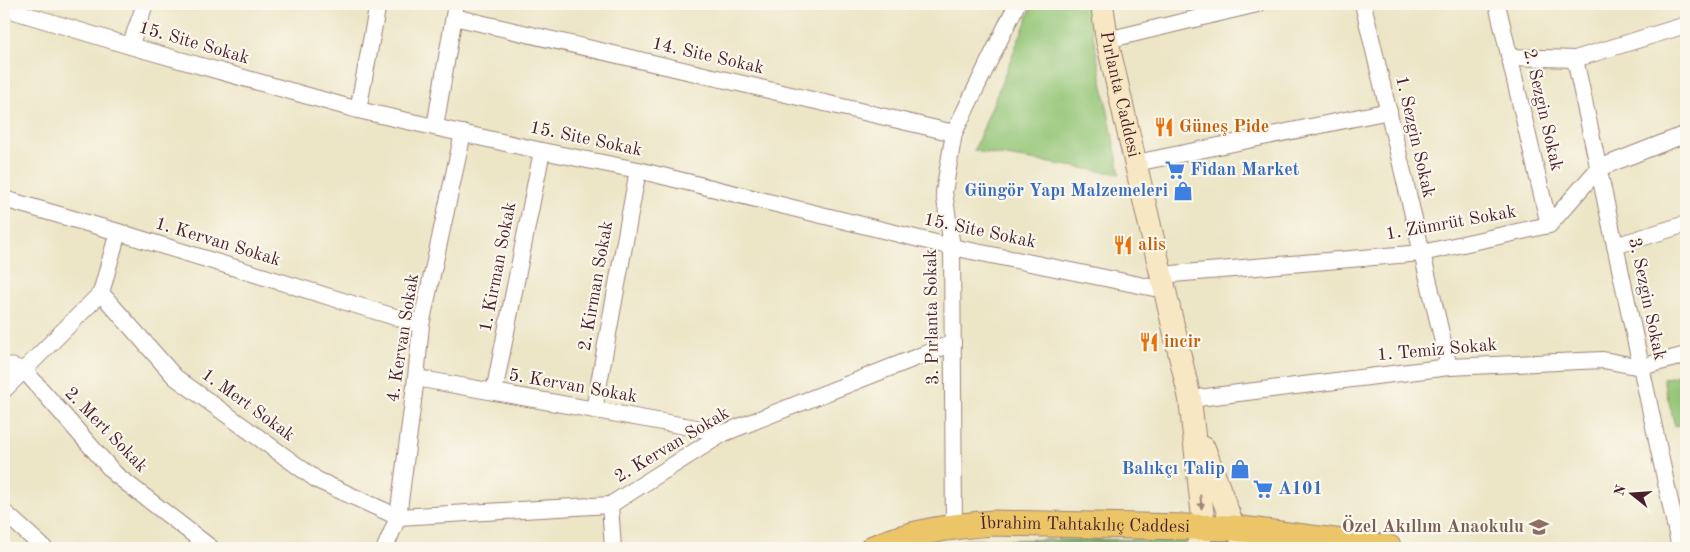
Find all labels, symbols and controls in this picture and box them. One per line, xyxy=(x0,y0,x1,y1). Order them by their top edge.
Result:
street label: 15. Site Sokak xyxy=(137,19,251,67)
street label: Pırlanta Caddesi xyxy=(1097,30,1143,159)
street label: 14. Site Sokak xyxy=(650,34,766,78)
street label: 2. Sezgin Sokak xyxy=(1520,47,1566,173)
street label: 1. Sezgin Sokak xyxy=(1392,74,1438,200)
restaurant icon: Güneş Pide xyxy=(1153,116,1175,138)
street label: 15. Site Sokak xyxy=(528,118,644,160)
place label: Güneş Pide xyxy=(1179,118,1269,136)
supermarket icon: Fidan Market xyxy=(1164,159,1186,181)
place label: Fidan Market xyxy=(1190,161,1300,179)
shop icon: Güngör Yapı Malzemeleri xyxy=(1172,180,1194,202)
place label: Güngör Yapı Malzemeleri xyxy=(964,182,1168,200)
street label: 1. Kirman Sokak xyxy=(477,200,519,334)
street label: 1. Zümrüt Sokak xyxy=(1384,203,1518,243)
street label: 15. Site Sokak xyxy=(922,210,1038,252)
street label: 1. Kervan Sokak xyxy=(153,214,283,270)
street label: 2. Kirman Sokak xyxy=(576,219,616,353)
restaurant icon: alis xyxy=(1112,234,1134,256)
place label: alis xyxy=(1138,236,1166,254)
street label: 3. Sezgin Sokak xyxy=(1625,236,1669,362)
street label: 3. Pırlanta Sokak xyxy=(922,249,942,385)
street label: 4. Kervan Sokak xyxy=(384,272,422,404)
restaurant icon: incir xyxy=(1138,331,1160,353)
place label: incir xyxy=(1164,333,1201,351)
street label: 1. Temiz Sokak xyxy=(1376,336,1498,364)
street label: 1. Mert Sokak xyxy=(198,365,298,445)
street label: 5. Kervan Sokak xyxy=(507,366,639,406)
street label: 2. Mert Sokak xyxy=(61,384,151,476)
street label: 2. Kervan Sokak xyxy=(612,404,732,486)
shop icon: Balıkçı Talip xyxy=(1229,458,1251,480)
place label: Balıkçı Talip xyxy=(1122,460,1225,478)
north arrow xyxy=(1608,470,1658,520)
supermarket icon: A101 xyxy=(1252,478,1274,500)
place label: A101 xyxy=(1278,480,1323,498)
text: N xyxy=(1612,483,1629,498)
one-way arrow xyxy=(1198,495,1206,511)
street label: İbrahim Tahtakılıç Caddesi xyxy=(979,511,1190,536)
place label: Özel Akıllım Anaokulu xyxy=(1342,514,1524,536)
school or university icon: Özel Akıllım Anaokulu xyxy=(1528,516,1550,538)

